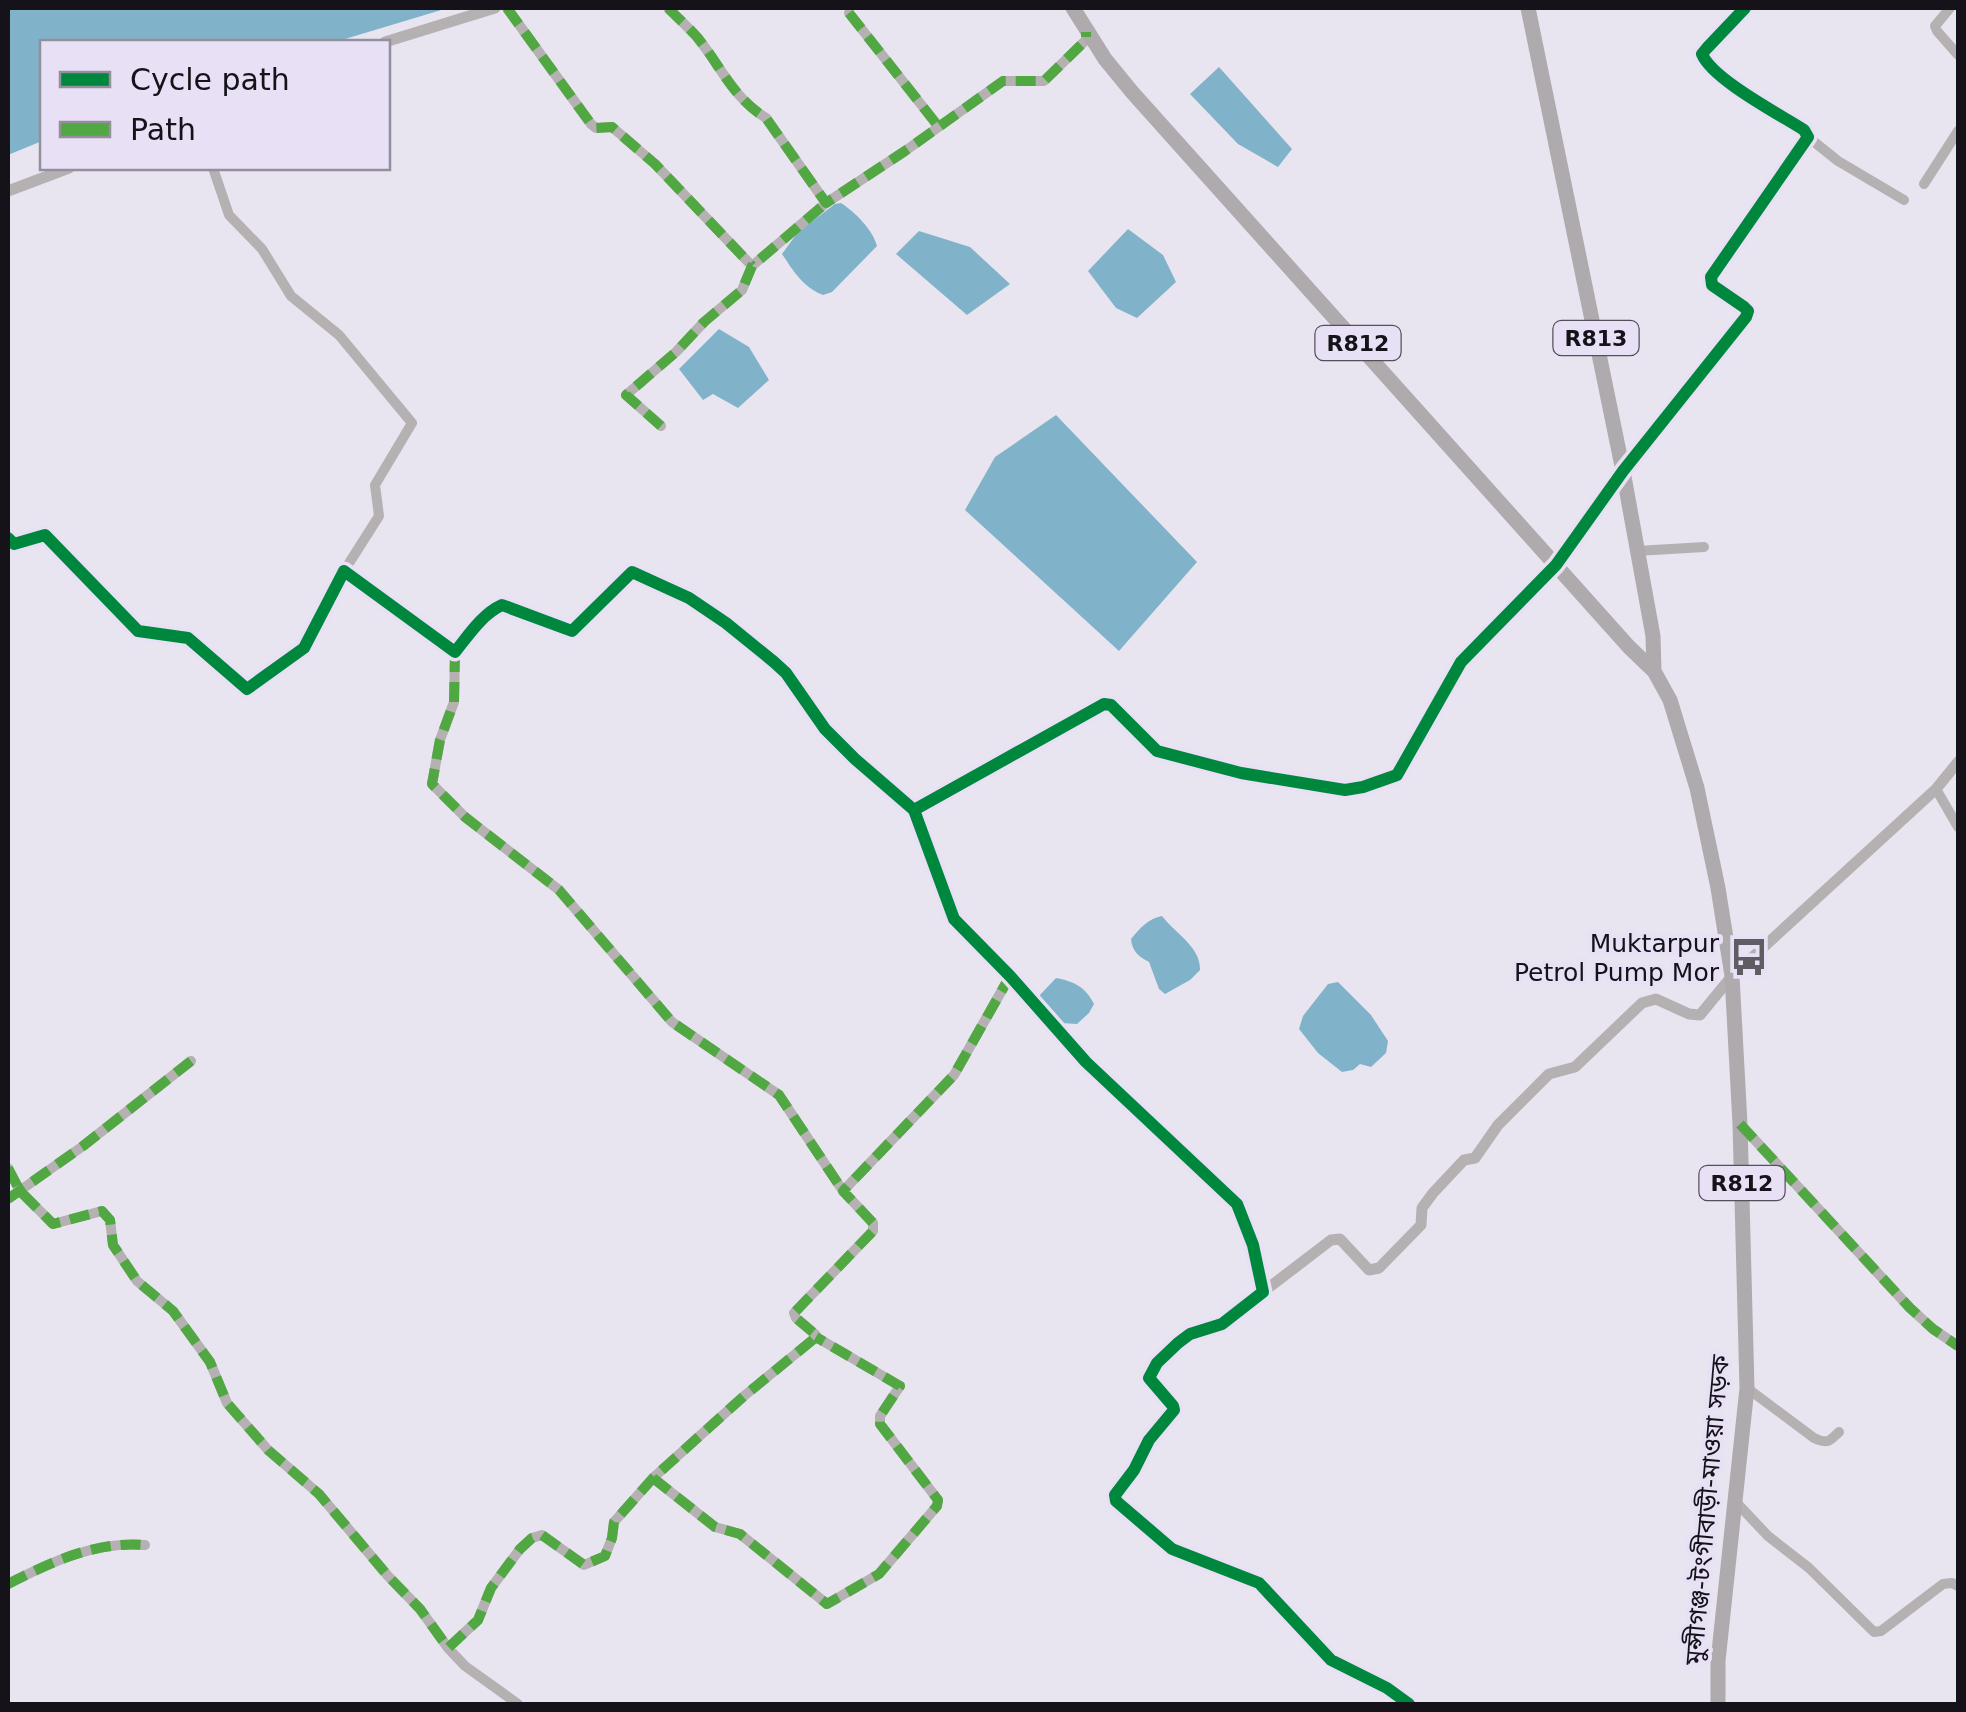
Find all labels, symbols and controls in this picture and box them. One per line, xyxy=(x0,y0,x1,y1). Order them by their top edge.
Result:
legend xyxy=(40,40,390,170)
text: Cycle path xyxy=(130,62,290,97)
text: Path xyxy=(130,112,196,147)
road number: R813 xyxy=(1554,321,1638,355)
road number: R812 xyxy=(1316,326,1400,360)
place label: Muktarpur Petrol Pump Mor xyxy=(1514,929,1720,987)
bus stop icon: Muktarpur Petrol Pump Mor xyxy=(1728,936,1770,978)
road number: R812 xyxy=(1700,1166,1784,1200)
street label: মুন্সীগঞ্জ-টংগীবাড়ী-মাওয়া সড়ক xyxy=(1679,1353,1735,1667)

